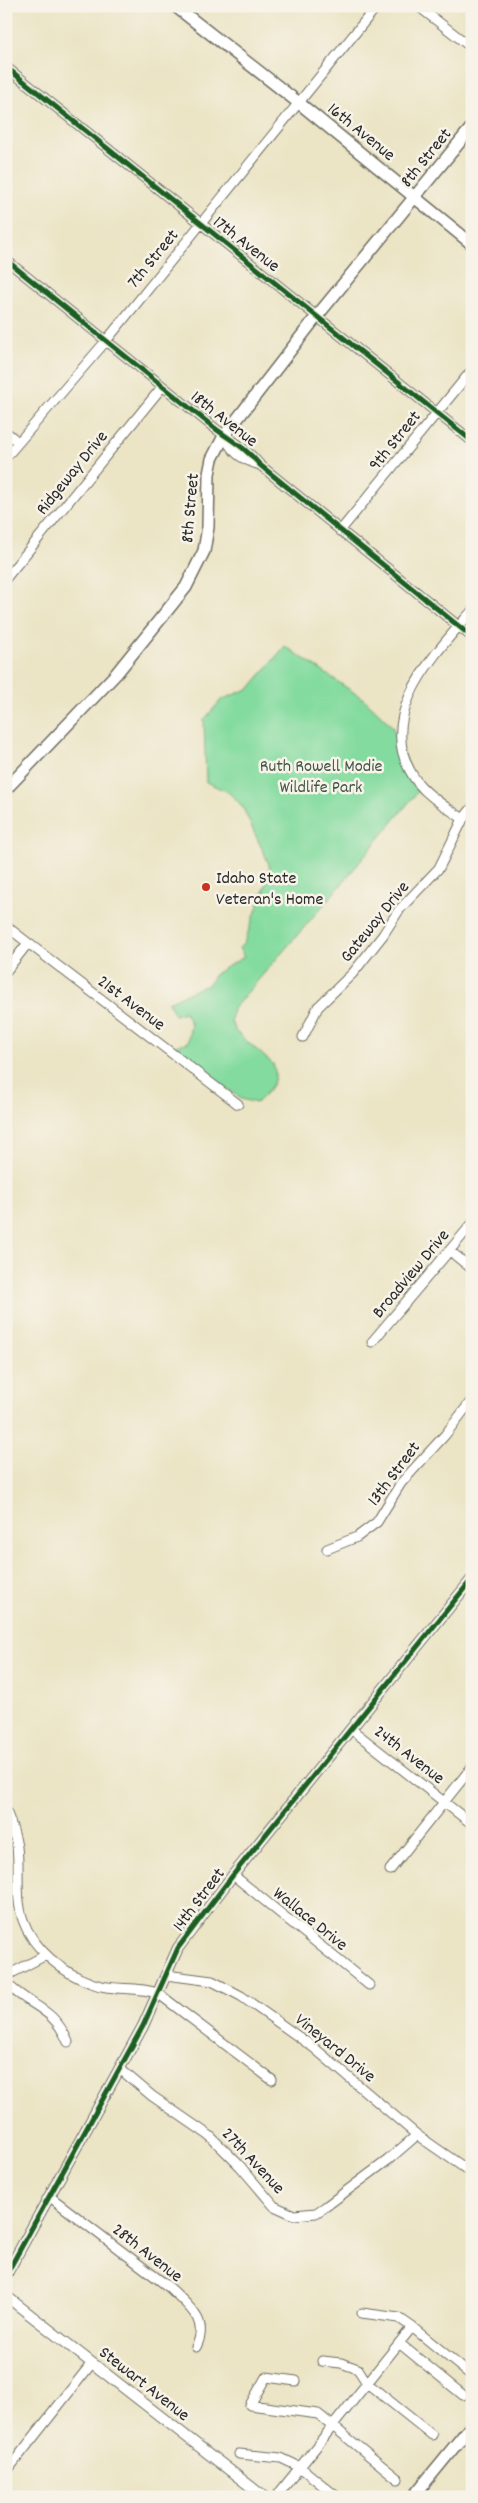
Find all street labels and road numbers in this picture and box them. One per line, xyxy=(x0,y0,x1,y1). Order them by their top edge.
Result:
street label: 16th Avenue xyxy=(321,98,400,168)
street label: 8th Street xyxy=(395,123,459,194)
street label: 17th Avenue xyxy=(207,211,284,279)
street label: 7th Street xyxy=(122,224,186,295)
street label: 18th Avenue xyxy=(184,386,263,454)
street label: 9th Street xyxy=(364,406,428,477)
street label: Ridgeway Drive xyxy=(31,426,115,521)
street label: 8th Street xyxy=(176,472,207,544)
street label: Gateway Drive xyxy=(335,876,417,969)
street label: 21st Avenue xyxy=(91,970,170,1038)
street label: Broadview Drive xyxy=(367,1225,457,1324)
street label: 13th Street xyxy=(363,1437,428,1512)
street label: 24th Avenue xyxy=(368,1720,449,1792)
street label: 14th Street xyxy=(168,1863,233,1938)
street label: Wallace Drive xyxy=(267,1882,352,1958)
street label: Vineyard Drive xyxy=(289,2008,380,2089)
street label: 27th Avenue xyxy=(215,2123,290,2201)
street label: 28th Avenue xyxy=(106,2218,187,2290)
street label: Stewart Avenue xyxy=(93,2341,194,2428)

